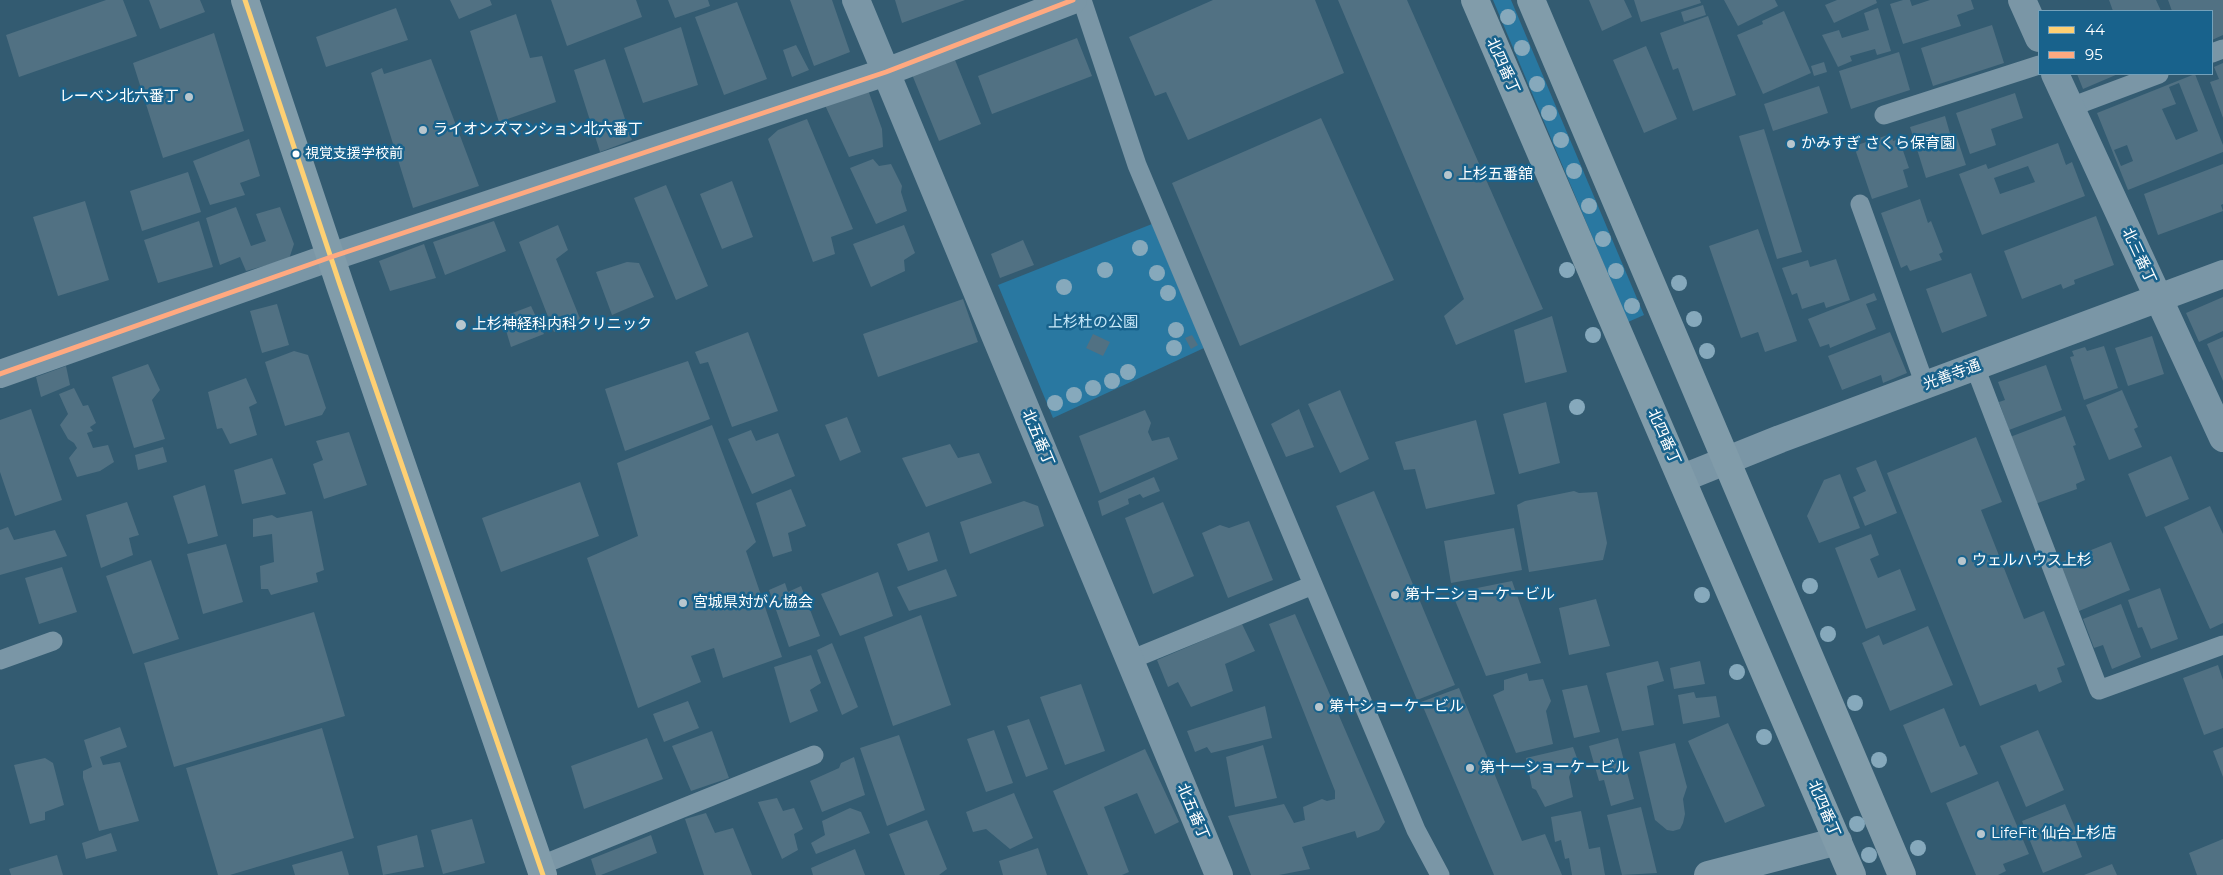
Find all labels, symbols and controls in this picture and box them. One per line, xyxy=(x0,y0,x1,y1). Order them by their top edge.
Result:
legend xyxy=(2038,10,2213,75)
text: 44 xyxy=(2085,20,2105,39)
street label: 北四番丁 xyxy=(1483,35,1523,97)
text: 95 xyxy=(2085,45,2103,64)
place label: レーベン北六番丁 xyxy=(59,88,179,106)
marker: レーベン北六番丁 xyxy=(183,91,195,103)
place label: ライオンズマンション北六番丁 xyxy=(433,121,643,139)
marker: ライオンズマンション北六番丁 xyxy=(417,124,429,136)
place label: かみすぎ さくら保育園 xyxy=(1801,135,1955,153)
marker: かみすぎ さくら保育園 xyxy=(1785,138,1797,150)
place label: 視覚支援学校前 xyxy=(305,146,403,162)
marker: 視覚支援学校前 xyxy=(291,149,301,159)
place label: 上杉五番舘 xyxy=(1458,166,1533,184)
marker: 上杉五番舘 xyxy=(1442,169,1454,181)
street label: 北三番丁 xyxy=(2118,225,2160,287)
park label: 上杉杜の公園 xyxy=(1048,314,1138,332)
place label: 上杉神経科内科クリニック xyxy=(472,316,652,334)
marker: 上杉神経科内科クリニック xyxy=(454,318,468,332)
street label: 光善寺通 xyxy=(1921,356,1983,394)
street label: 北四番丁 xyxy=(1644,406,1684,468)
street label: 北五番丁 xyxy=(1018,407,1058,469)
place label: ウェルハウス上杉 xyxy=(1972,552,2092,570)
marker: ウェルハウス上杉 xyxy=(1956,555,1968,567)
place label: 第十二ショーケービル xyxy=(1405,586,1555,604)
marker: 第十二ショーケービル xyxy=(1389,589,1401,601)
place label: 宮城県対がん協会 xyxy=(693,594,813,612)
marker: 宮城県対がん協会 xyxy=(677,597,689,609)
place label: 第十ショーケービル xyxy=(1329,698,1464,716)
marker: 第十ショーケービル xyxy=(1313,701,1325,713)
place label: 第十一ショーケービル xyxy=(1480,759,1630,777)
marker: 第十一ショーケービル xyxy=(1464,762,1476,774)
street label: 北四番丁 xyxy=(1804,778,1844,840)
street label: 北五番丁 xyxy=(1173,781,1213,843)
place label: LifeFit 仙台上杉店 xyxy=(1991,825,2116,843)
marker: LifeFit 仙台上杉店 xyxy=(1975,828,1987,840)

